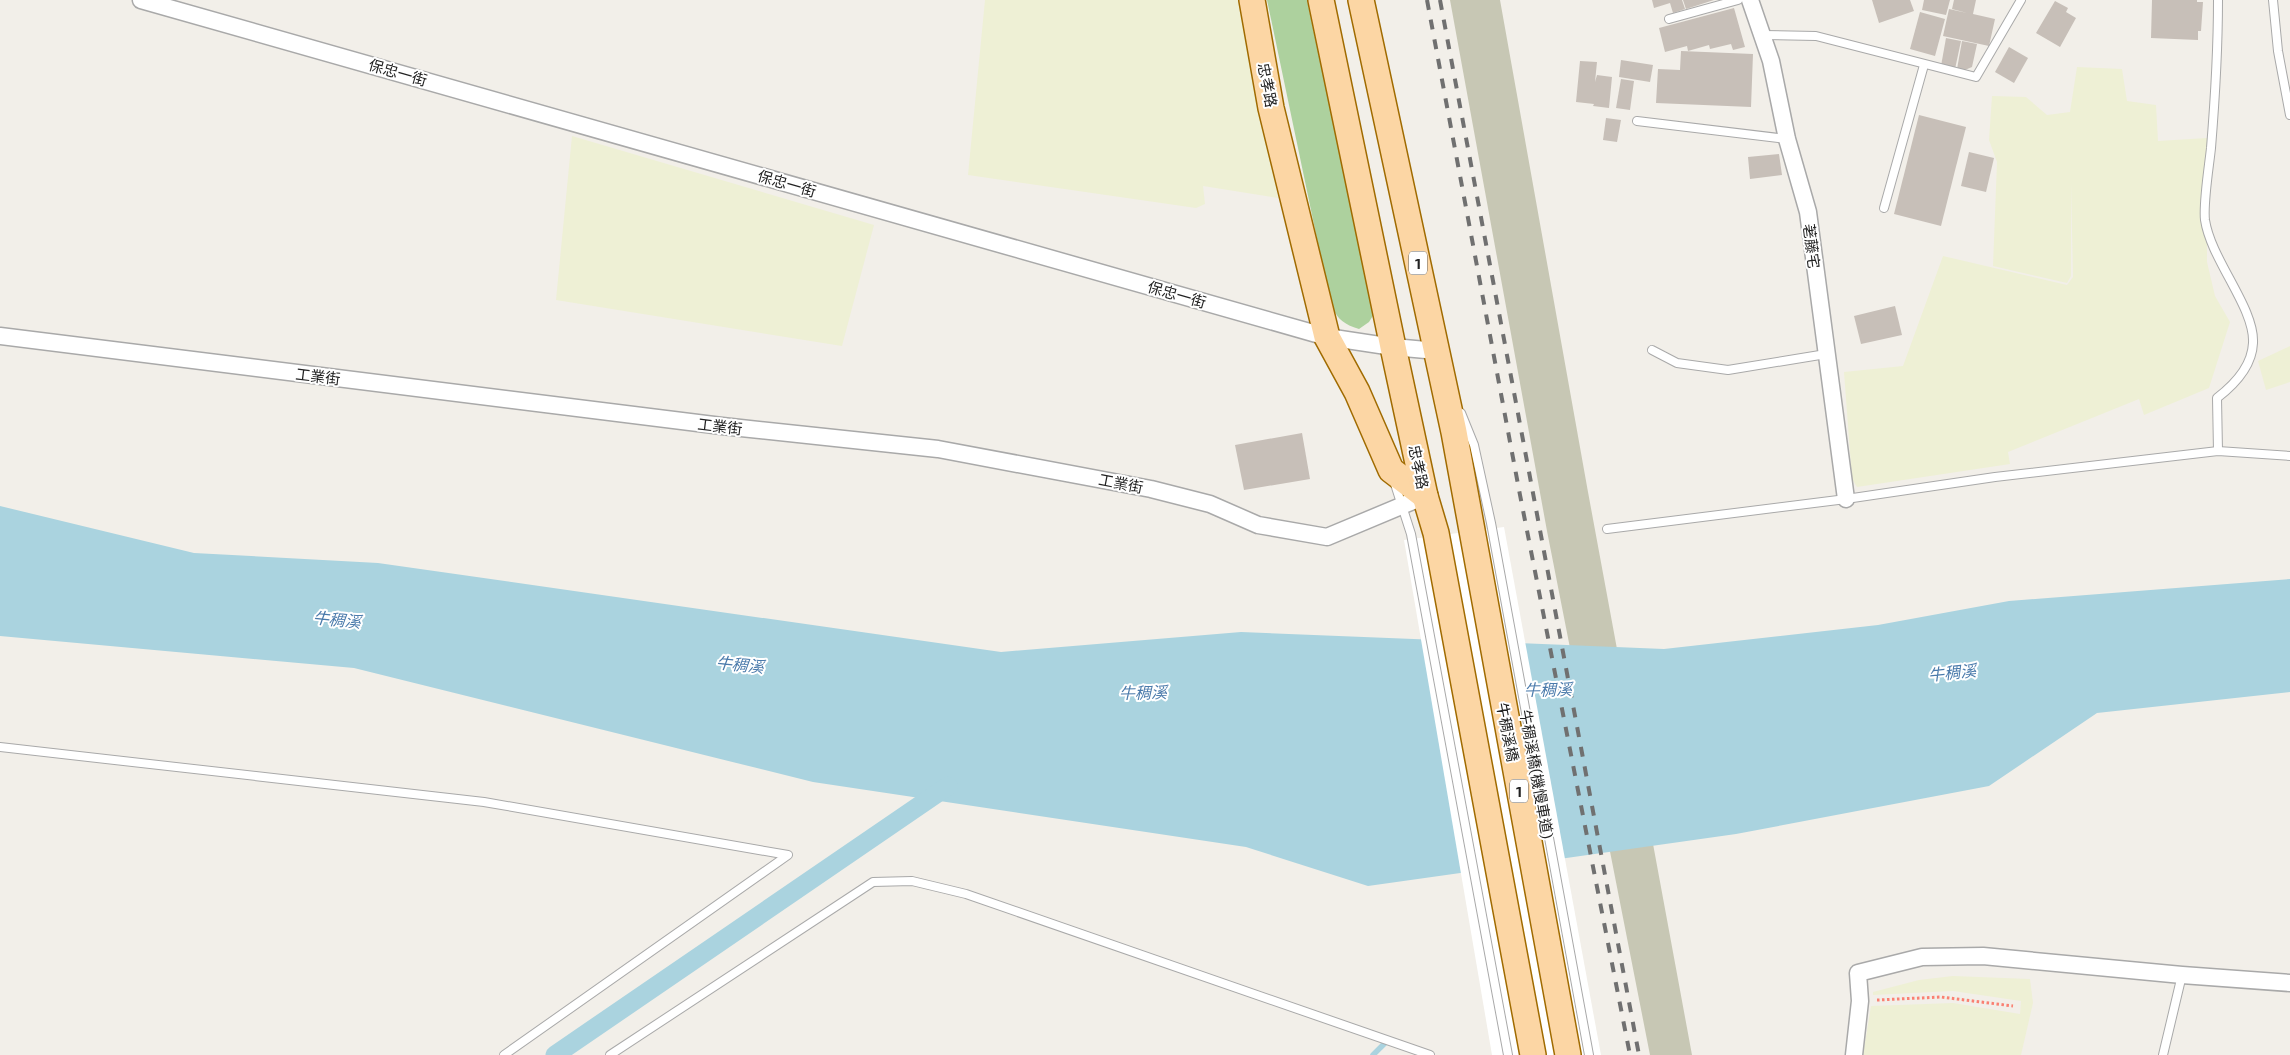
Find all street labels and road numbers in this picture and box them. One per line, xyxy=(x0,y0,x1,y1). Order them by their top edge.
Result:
street label: 保忠一街 xyxy=(367,55,429,89)
street label: 忠孝路 xyxy=(1255,61,1281,109)
street label: 保忠一街 xyxy=(756,166,818,200)
street label: 荖藤宅 xyxy=(1800,223,1824,269)
road number: 1 xyxy=(1409,252,1427,274)
street label: 保忠一街 xyxy=(1146,277,1208,311)
street label: 工業街 xyxy=(295,364,341,388)
street label: 工業街 xyxy=(697,414,743,438)
street label: 忠孝路 xyxy=(1406,443,1432,491)
street label: 工業街 xyxy=(1097,470,1145,496)
street label: 牛稠溪橋 xyxy=(1493,701,1523,763)
street label: 牛稠溪橋(機慢車道) xyxy=(1517,708,1557,840)
road number: 1 xyxy=(1510,779,1528,802)

